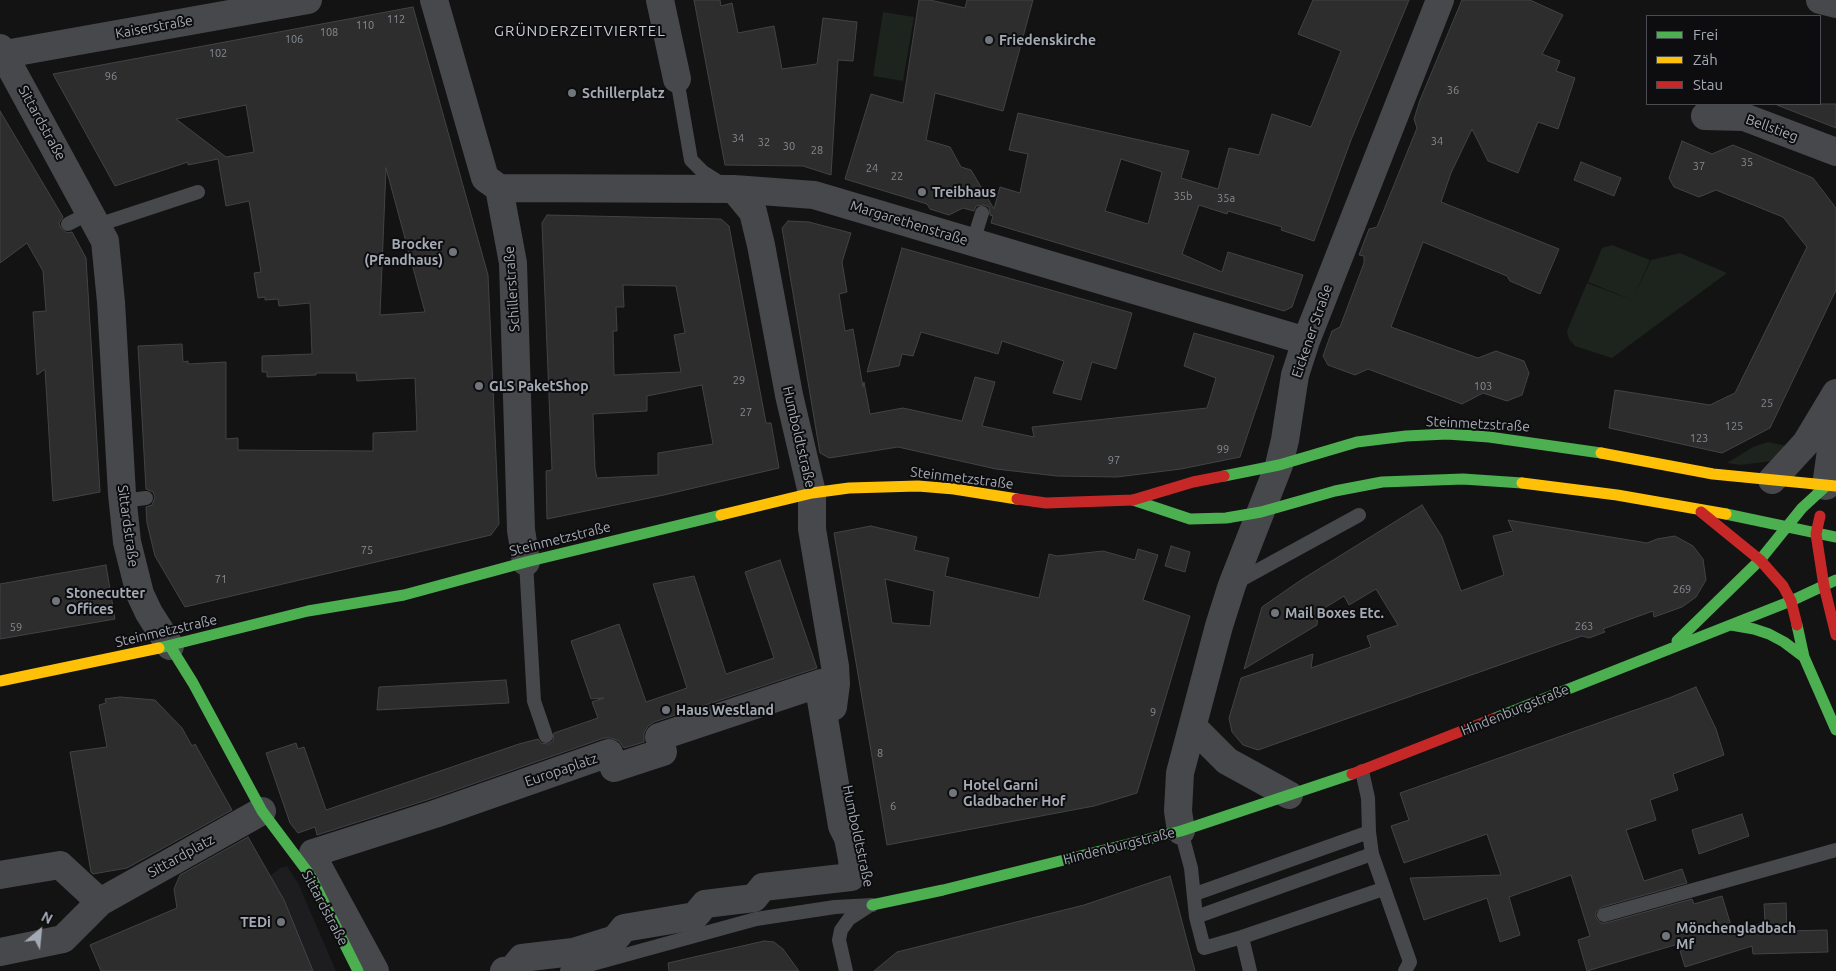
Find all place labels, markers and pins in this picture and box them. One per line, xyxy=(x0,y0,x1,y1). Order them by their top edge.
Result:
place label: Friedenskirche xyxy=(999,32,1096,48)
marker: Friedenskirche xyxy=(983,34,995,46)
place label: Schillerplatz xyxy=(582,85,664,101)
marker: Schillerplatz xyxy=(566,87,578,99)
place label: Treibhaus xyxy=(932,184,996,200)
marker: Treibhaus xyxy=(916,186,928,198)
place label: Brocker (Pfandhaus) xyxy=(364,236,443,268)
marker: Brocker (Pfandhaus) xyxy=(447,246,459,258)
place label: GLS PaketShop xyxy=(489,378,589,394)
marker: GLS PaketShop xyxy=(473,380,485,392)
place label: Stonecutter Offices xyxy=(66,585,145,618)
marker: Stonecutter Offices xyxy=(50,595,62,607)
place label: Mail Boxes Etc. xyxy=(1285,605,1384,621)
marker: Mail Boxes Etc. xyxy=(1269,607,1281,619)
place label: Haus Westland xyxy=(676,702,774,718)
marker: Haus Westland xyxy=(660,704,672,716)
place label: Hotel Garni Gladbacher Hof xyxy=(963,777,1066,810)
marker: Hotel Garni Gladbacher Hof xyxy=(947,787,959,799)
place label: TEDi xyxy=(240,914,271,930)
marker: TEDi xyxy=(275,916,287,928)
place label: Mönchengladbach Mf xyxy=(1676,920,1796,952)
marker: Mönchengladbach Mf xyxy=(1660,930,1672,942)

